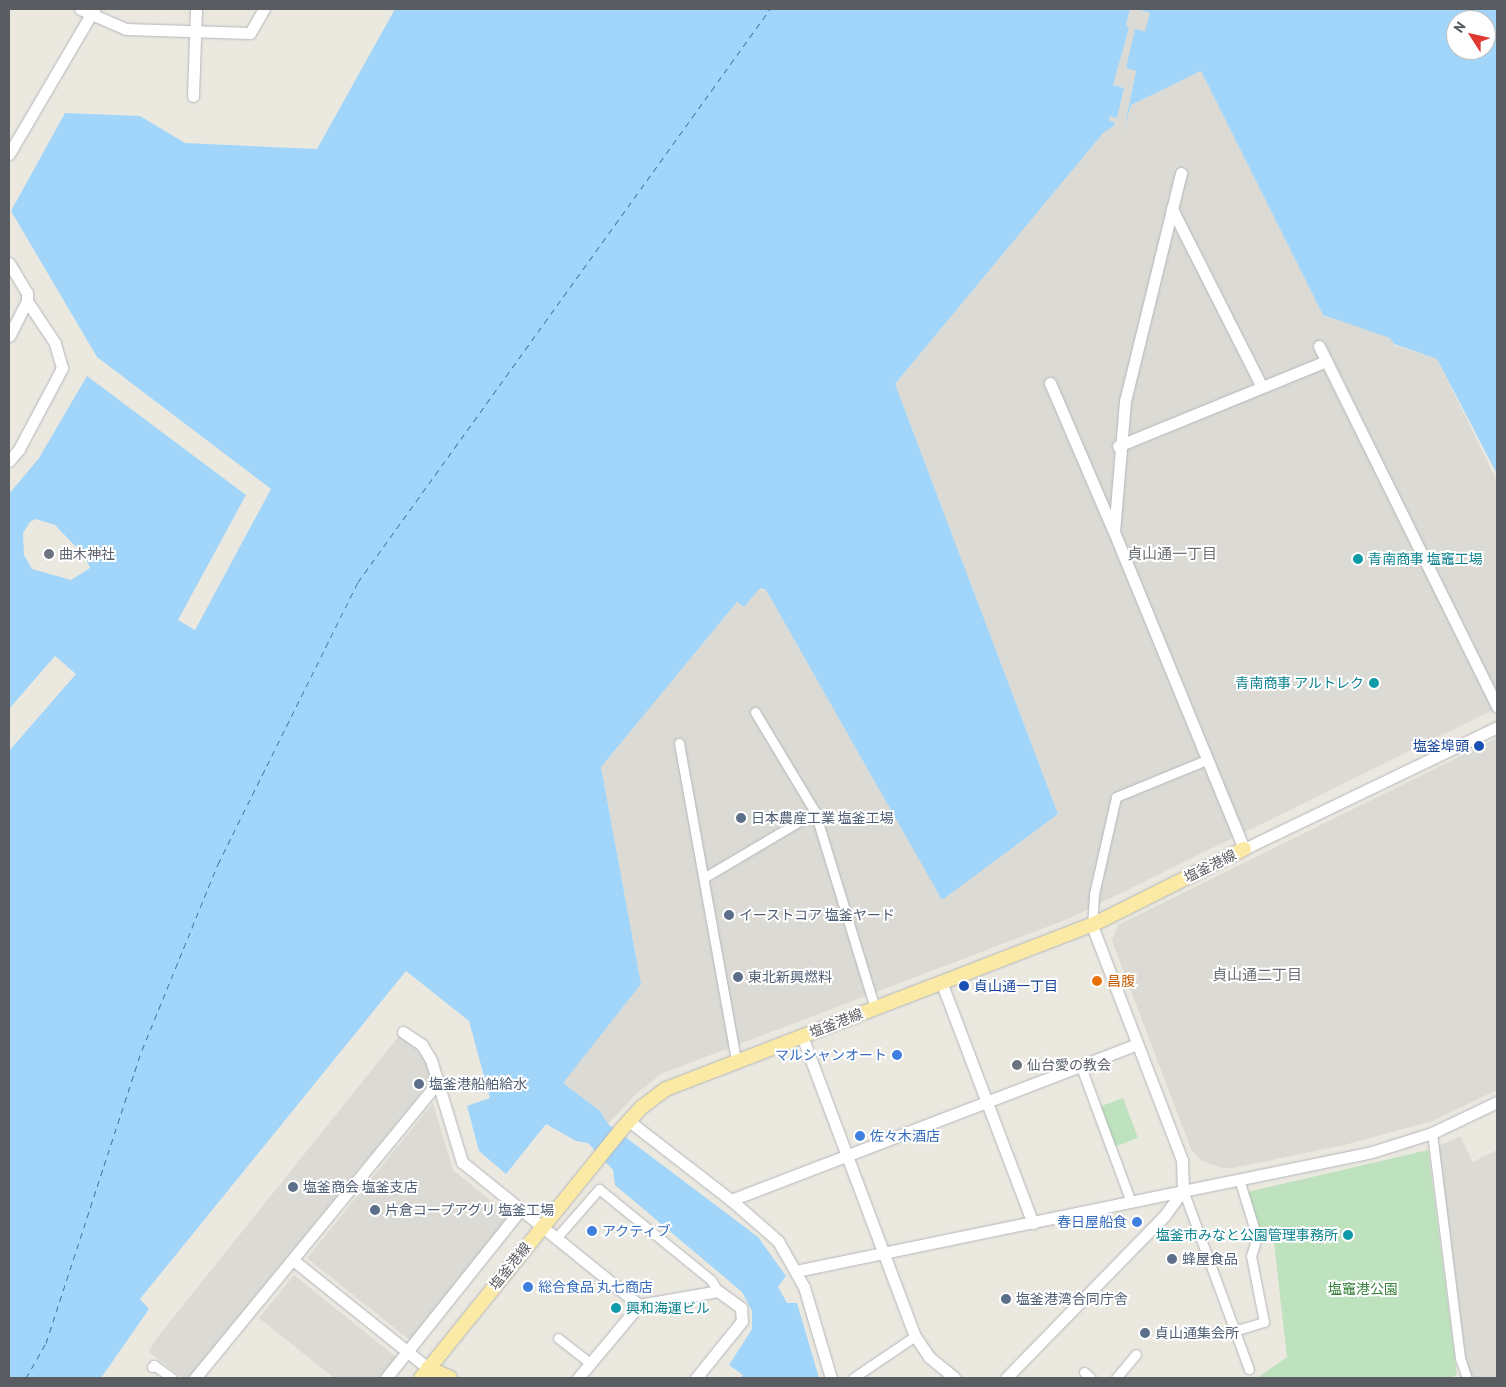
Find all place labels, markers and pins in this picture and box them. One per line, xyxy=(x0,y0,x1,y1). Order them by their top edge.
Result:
place label: 曲木神社 xyxy=(59,546,115,562)
marker: 曲木神社 xyxy=(43,548,55,560)
place label: 青南商事 塩竈工場 xyxy=(1368,551,1483,567)
marker: 青南商事 塩竈工場 xyxy=(1352,553,1364,565)
place label: 青南商事 アルトレク xyxy=(1235,675,1364,691)
marker: 青南商事 アルトレク xyxy=(1368,677,1380,689)
place label: 塩釜埠頭 xyxy=(1413,738,1469,754)
marker: 塩釜埠頭 xyxy=(1473,740,1485,752)
place label: 日本農産工業 塩釜工場 xyxy=(751,810,894,826)
marker: 日本農産工業 塩釜工場 xyxy=(735,812,747,824)
place label: イーストコア 塩釜ヤード xyxy=(739,907,896,923)
marker: イーストコア 塩釜ヤード xyxy=(723,909,735,921)
place label: 東北新興燃料 xyxy=(748,969,832,985)
marker: 東北新興燃料 xyxy=(732,971,744,983)
place label: 昌腹 xyxy=(1107,973,1135,989)
marker: 昌腹 xyxy=(1091,975,1103,987)
place label: 貞山通一丁目 xyxy=(974,978,1058,994)
marker: 貞山通一丁目 xyxy=(958,980,970,992)
place label: マルシャンオート xyxy=(775,1047,887,1063)
marker: マルシャンオート xyxy=(891,1049,903,1061)
place label: 仙台愛の教会 xyxy=(1027,1057,1111,1073)
marker: 仙台愛の教会 xyxy=(1011,1059,1023,1071)
place label: 塩釜港船舶給水 xyxy=(429,1076,527,1092)
marker: 塩釜港船舶給水 xyxy=(413,1078,425,1090)
place label: 佐々木酒店 xyxy=(870,1128,940,1144)
marker: 佐々木酒店 xyxy=(854,1130,866,1142)
place label: 塩釜商会 塩釜支店 xyxy=(303,1179,418,1195)
marker: 塩釜商会 塩釜支店 xyxy=(287,1181,299,1193)
place label: 片倉コープアグリ 塩釜工場 xyxy=(385,1202,556,1218)
marker: 片倉コープアグリ 塩釜工場 xyxy=(369,1204,381,1216)
place label: 春日屋船食 xyxy=(1057,1214,1127,1230)
marker: 春日屋船食 xyxy=(1131,1216,1143,1228)
place label: アクティブ xyxy=(602,1223,672,1239)
marker: アクティブ xyxy=(586,1225,598,1237)
place label: 塩釜市みなと公園管理事務所 xyxy=(1156,1227,1338,1243)
marker: 塩釜市みなと公園管理事務所 xyxy=(1342,1229,1354,1241)
place label: 蜂屋食品 xyxy=(1182,1251,1238,1267)
marker: 蜂屋食品 xyxy=(1166,1253,1178,1265)
place label: 総合食品 丸七商店 xyxy=(538,1279,653,1295)
marker: 総合食品 丸七商店 xyxy=(522,1281,534,1293)
place label: 塩釜港湾合同庁舎 xyxy=(1016,1291,1128,1307)
marker: 塩釜港湾合同庁舎 xyxy=(1000,1293,1012,1305)
place label: 興和海運ビル xyxy=(626,1300,710,1316)
marker: 興和海運ビル xyxy=(610,1302,622,1314)
place label: 貞山通集会所 xyxy=(1155,1325,1239,1341)
marker: 貞山通集会所 xyxy=(1139,1327,1151,1339)

